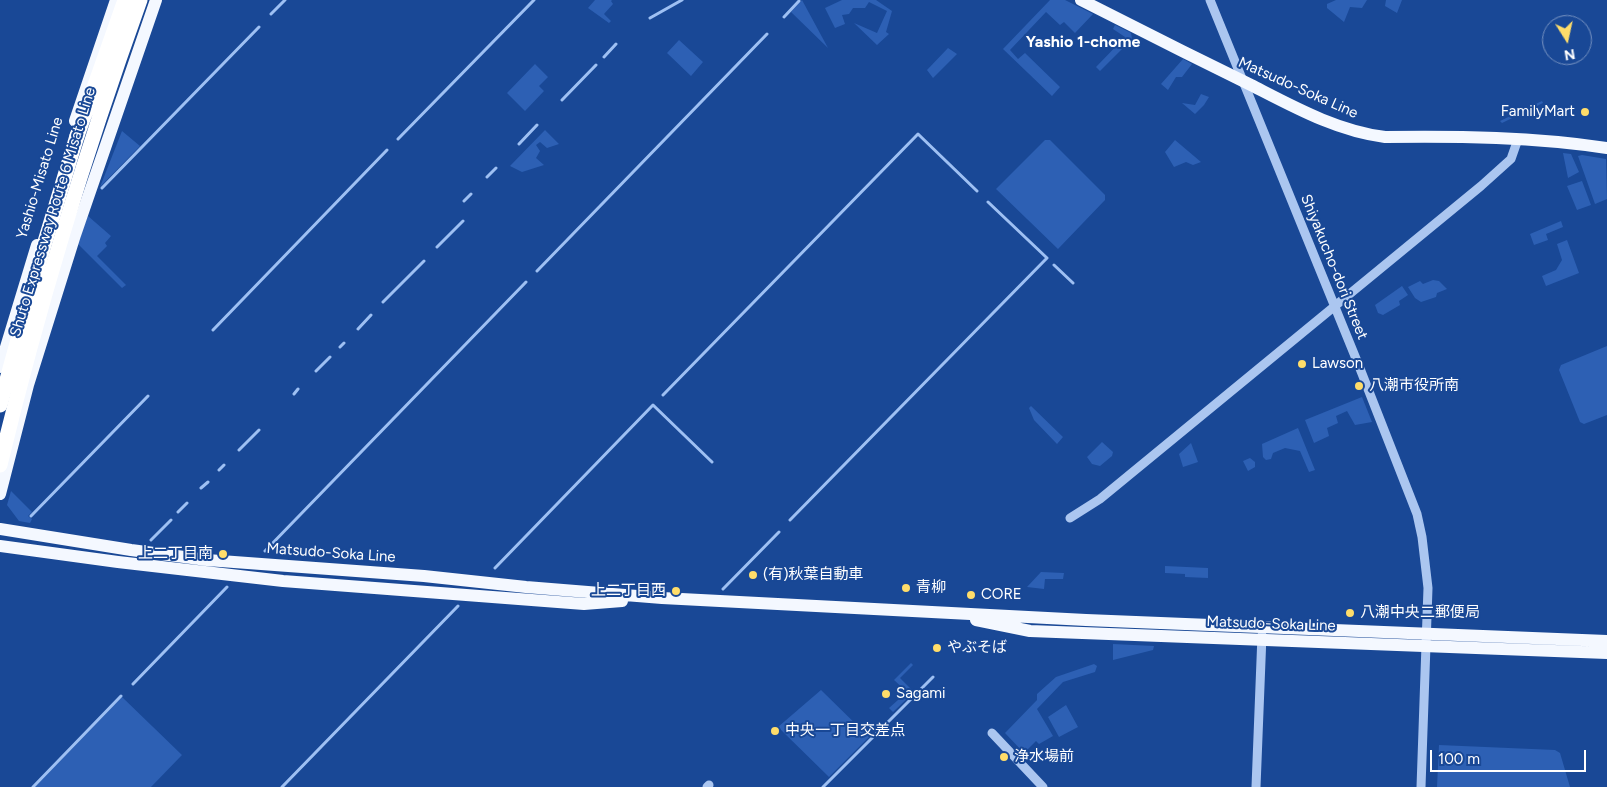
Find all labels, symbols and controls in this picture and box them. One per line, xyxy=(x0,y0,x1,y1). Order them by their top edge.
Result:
north arrow xyxy=(1542,15,1592,65)
district label: Yashio 1-chome xyxy=(1026,32,1140,52)
text: N xyxy=(1563,45,1576,64)
street label: Matsudo-Soka Line xyxy=(1235,53,1361,123)
street label: Shuto Expressway Route 6 Misato Line xyxy=(6,85,100,339)
place label: FamilyMart xyxy=(1501,103,1575,121)
marker: FamilyMart xyxy=(1579,106,1591,118)
street label: Yashio-Misato Line xyxy=(13,115,67,241)
street label: Shiyakucho-dori Street xyxy=(1297,192,1371,342)
place label: Lawson xyxy=(1312,355,1363,373)
marker: Lawson xyxy=(1296,358,1308,370)
place label: 八潮市役所南 xyxy=(1369,377,1459,395)
marker: 八潮市役所南 xyxy=(1353,380,1365,392)
street label: Matsudo-Soka Line xyxy=(266,540,396,566)
place label: 上二丁目南 xyxy=(138,545,213,563)
marker: 上二丁目南 xyxy=(217,548,229,560)
place label: (有)秋葉自動車 xyxy=(763,566,864,584)
marker: (有)秋葉自動車 xyxy=(747,569,759,581)
place label: 青柳 xyxy=(916,579,946,597)
place label: 上二丁目西 xyxy=(591,582,666,600)
marker: 青柳 xyxy=(900,582,912,594)
marker: 上二丁目西 xyxy=(670,585,682,597)
place label: CORE xyxy=(981,586,1022,604)
marker: CORE xyxy=(965,589,977,601)
place label: 八潮中央二郵便局 xyxy=(1360,604,1480,622)
marker: 八潮中央二郵便局 xyxy=(1344,607,1356,619)
street label: Matsudo-Soka Line xyxy=(1206,613,1336,635)
place label: やぶそば xyxy=(947,639,1007,657)
marker: やぶそば xyxy=(931,642,943,654)
place label: Sagami xyxy=(896,685,946,703)
marker: Sagami xyxy=(880,688,892,700)
place label: 中央一丁目交差点 xyxy=(785,722,905,740)
marker: 中央一丁目交差点 xyxy=(769,725,781,737)
scale bar xyxy=(1432,740,1588,772)
place label: 浄水場前 xyxy=(1014,748,1074,766)
text: 100 m xyxy=(1438,750,1480,768)
marker: 浄水場前 xyxy=(998,751,1010,763)

